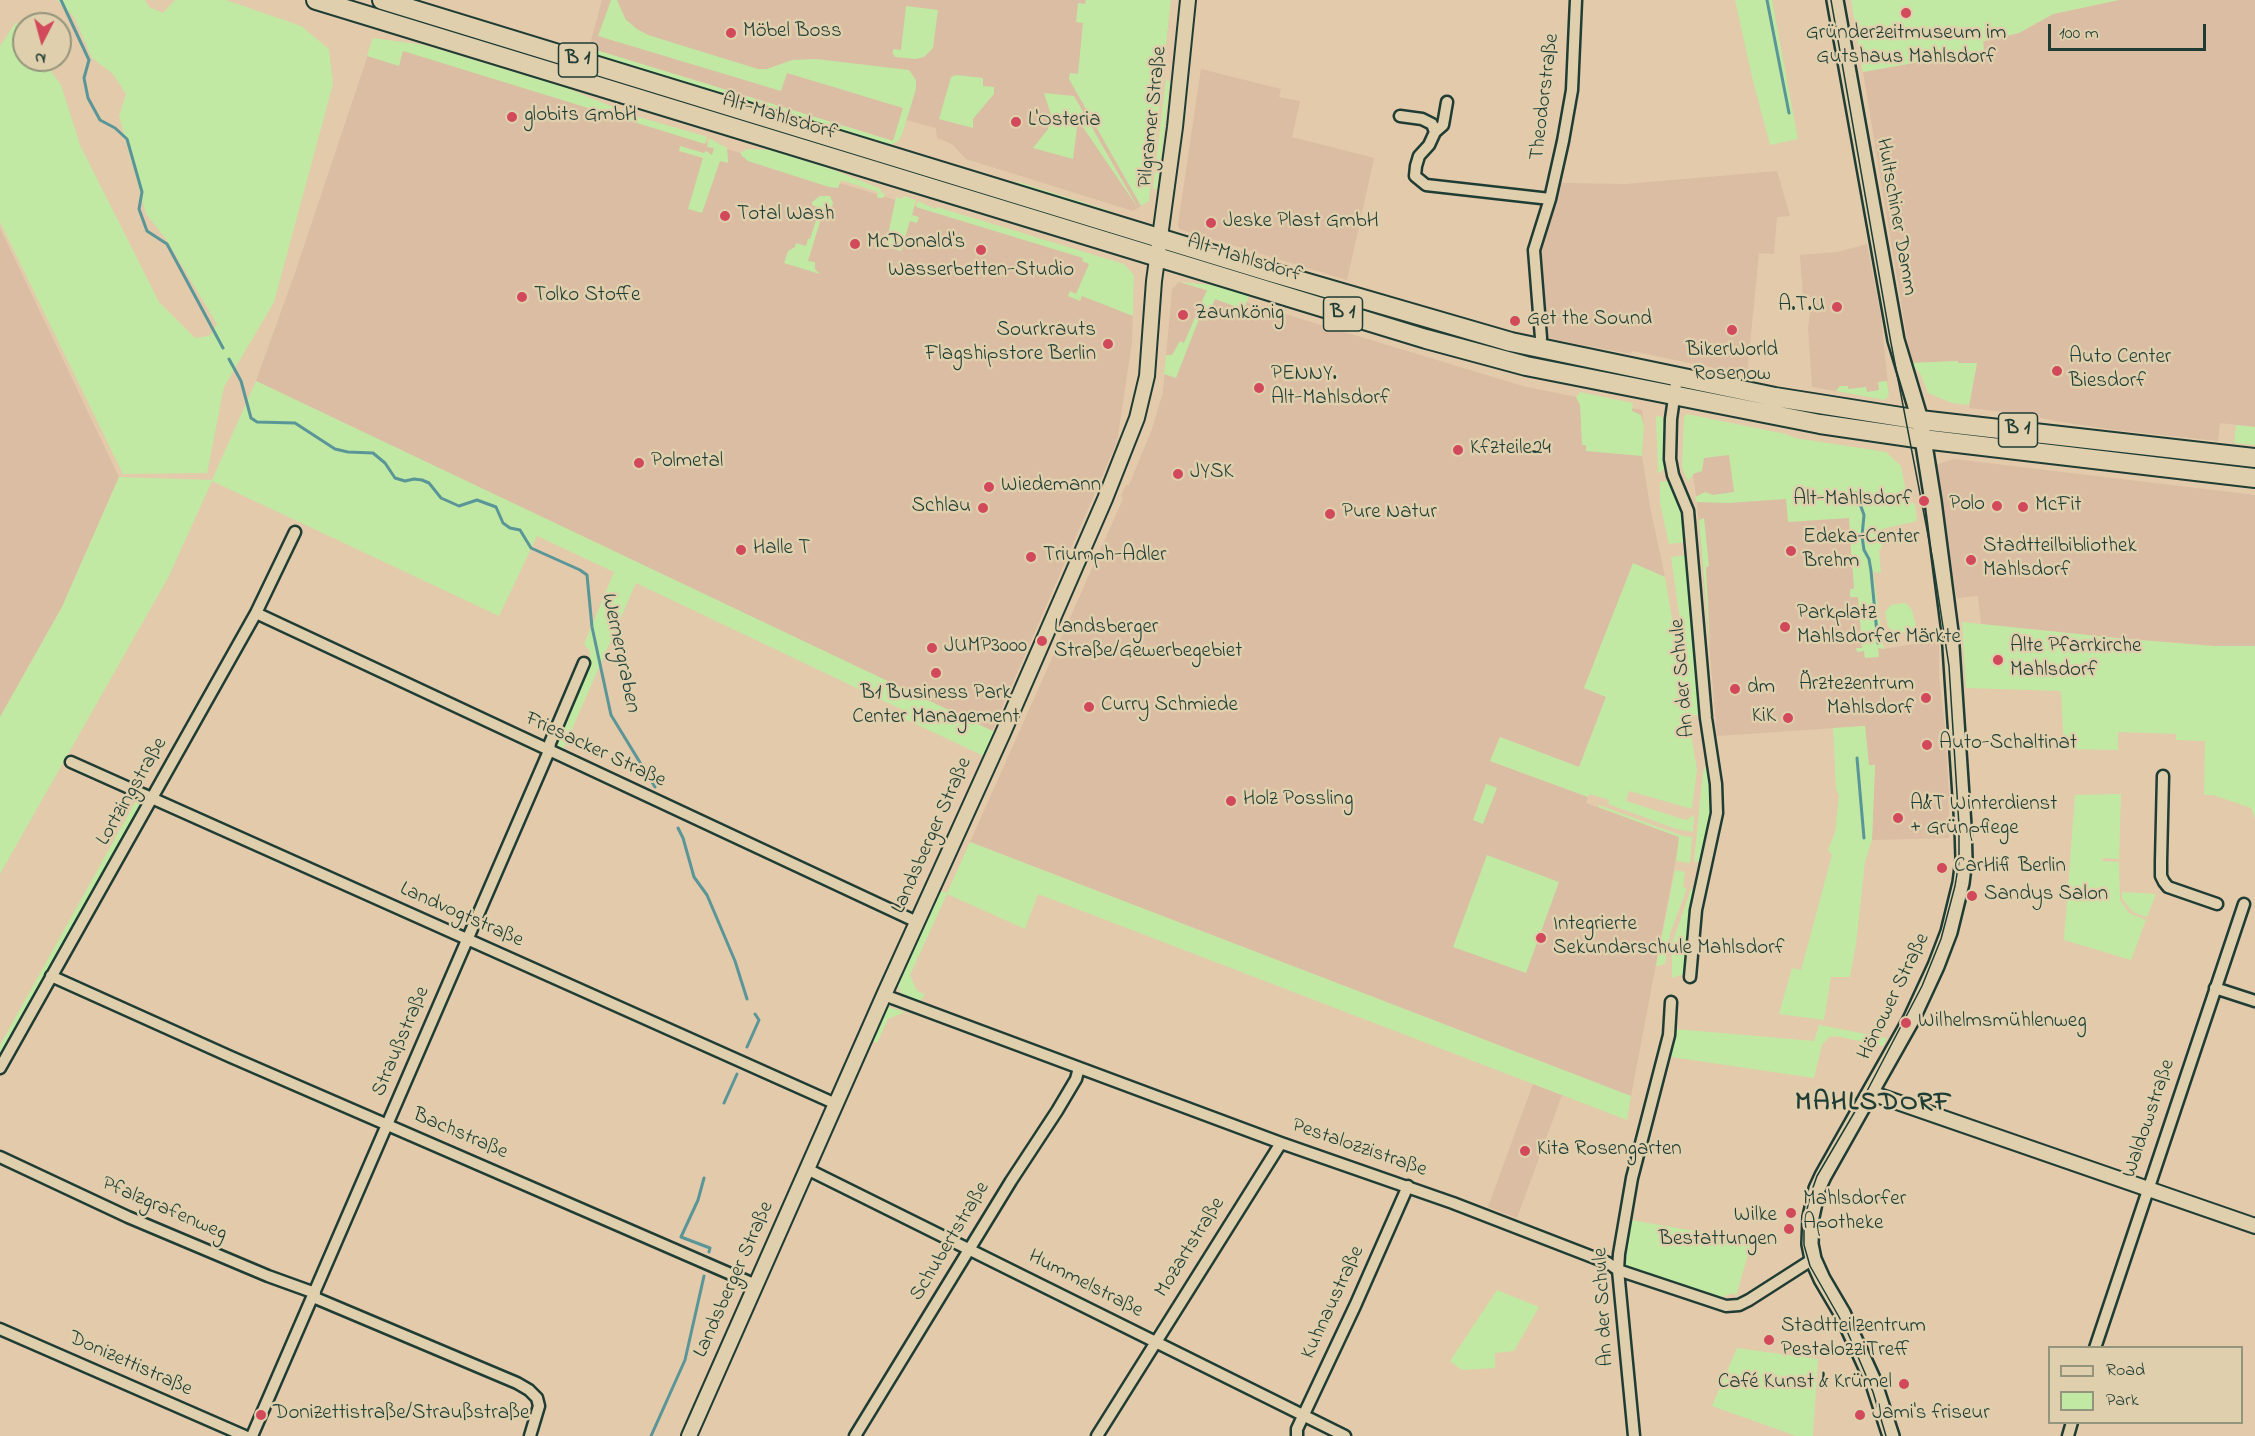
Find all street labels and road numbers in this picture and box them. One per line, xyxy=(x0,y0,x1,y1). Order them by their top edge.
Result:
street label: Theodorstraße xyxy=(1526,32,1566,162)
road number: B 1 xyxy=(558,43,598,77)
street label: Pilgramer Straße xyxy=(1134,45,1174,189)
street label: Alt-Mahlsdorf xyxy=(719,89,839,147)
street label: Hultschiner Damm xyxy=(1869,136,1921,298)
street label: Alt-Mahlsdorf xyxy=(1184,231,1304,289)
road number: B 1 xyxy=(1324,297,1362,331)
road number: B 1 xyxy=(1998,413,2038,447)
street label: An der Schule xyxy=(1666,618,1702,738)
street label: Friesacker Straße xyxy=(521,707,669,795)
street label: Lortzingstraße xyxy=(92,733,174,851)
street label: Landsberger Straße xyxy=(887,754,979,918)
street label: Landvogtstraße xyxy=(395,877,527,955)
street label: Hönower Straße xyxy=(1853,929,1937,1065)
street label: Straußstraße xyxy=(367,983,437,1101)
street label: Waldowstraße xyxy=(2118,1056,2182,1182)
street label: Bachstraße xyxy=(409,1104,511,1166)
street label: Pestalozzistraße xyxy=(1288,1114,1430,1184)
street label: Pfalzgrafenweg xyxy=(98,1172,230,1248)
street label: Schubertstraße xyxy=(905,1178,997,1306)
street label: Mozartstraße xyxy=(1150,1193,1232,1303)
street label: Landsberger Straße xyxy=(689,1198,781,1362)
street label: Kuhnaustraße xyxy=(1297,1243,1371,1363)
street label: Hummelstraße xyxy=(1023,1245,1147,1325)
street label: An der Schule xyxy=(1589,1247,1621,1367)
street label: Donizettistraße xyxy=(64,1327,196,1403)

